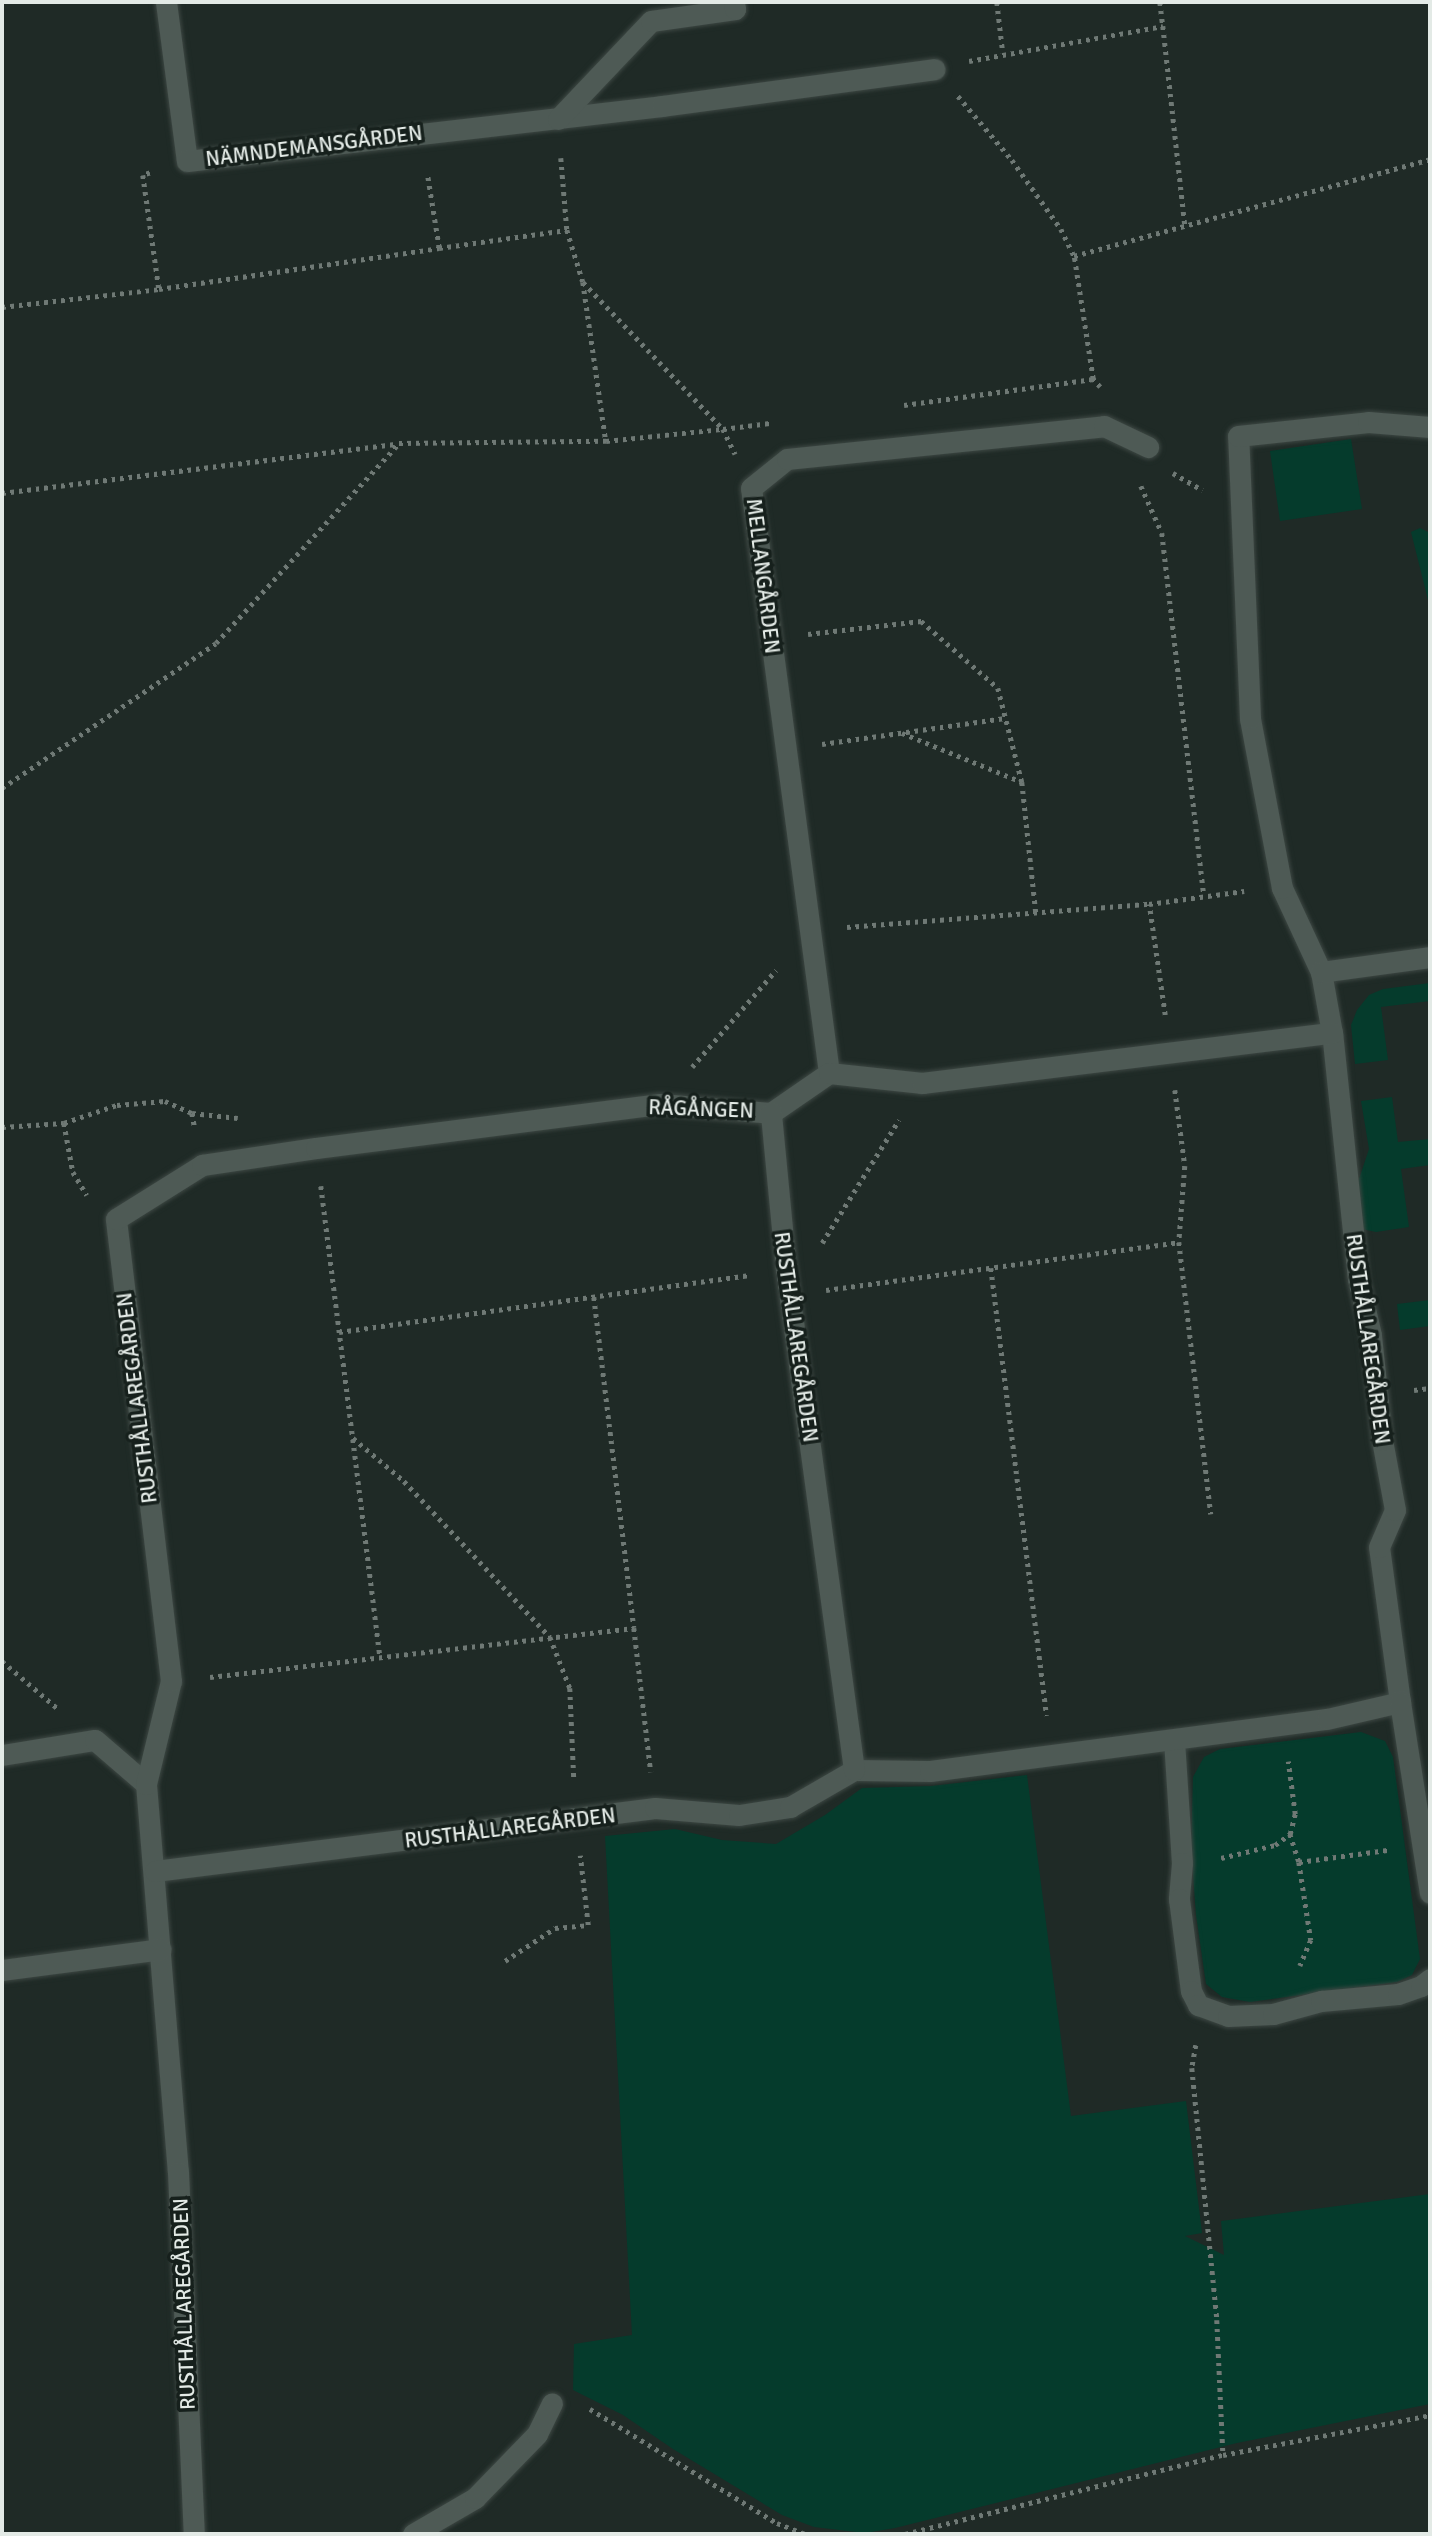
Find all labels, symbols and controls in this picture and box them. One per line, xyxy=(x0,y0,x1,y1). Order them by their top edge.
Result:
street label: NÄMNDEMANSGÅRDEN xyxy=(204,120,424,172)
street label: MELLANGÅRDEN xyxy=(741,497,785,655)
street label: RÅGÅNGEN xyxy=(648,1095,754,1123)
street label: RUSTHÅLLAREGÅRDEN xyxy=(769,1230,823,1444)
street label: RUSTHÅLLAREGÅRDEN xyxy=(1341,1232,1395,1446)
street label: RUSTHÅLLAREGÅRDEN xyxy=(112,1291,162,1505)
street label: RUSTHÅLLAREGÅRDEN xyxy=(403,1803,617,1853)
street label: RUSTHÅLLAREGÅRDEN xyxy=(168,2198,200,2410)

